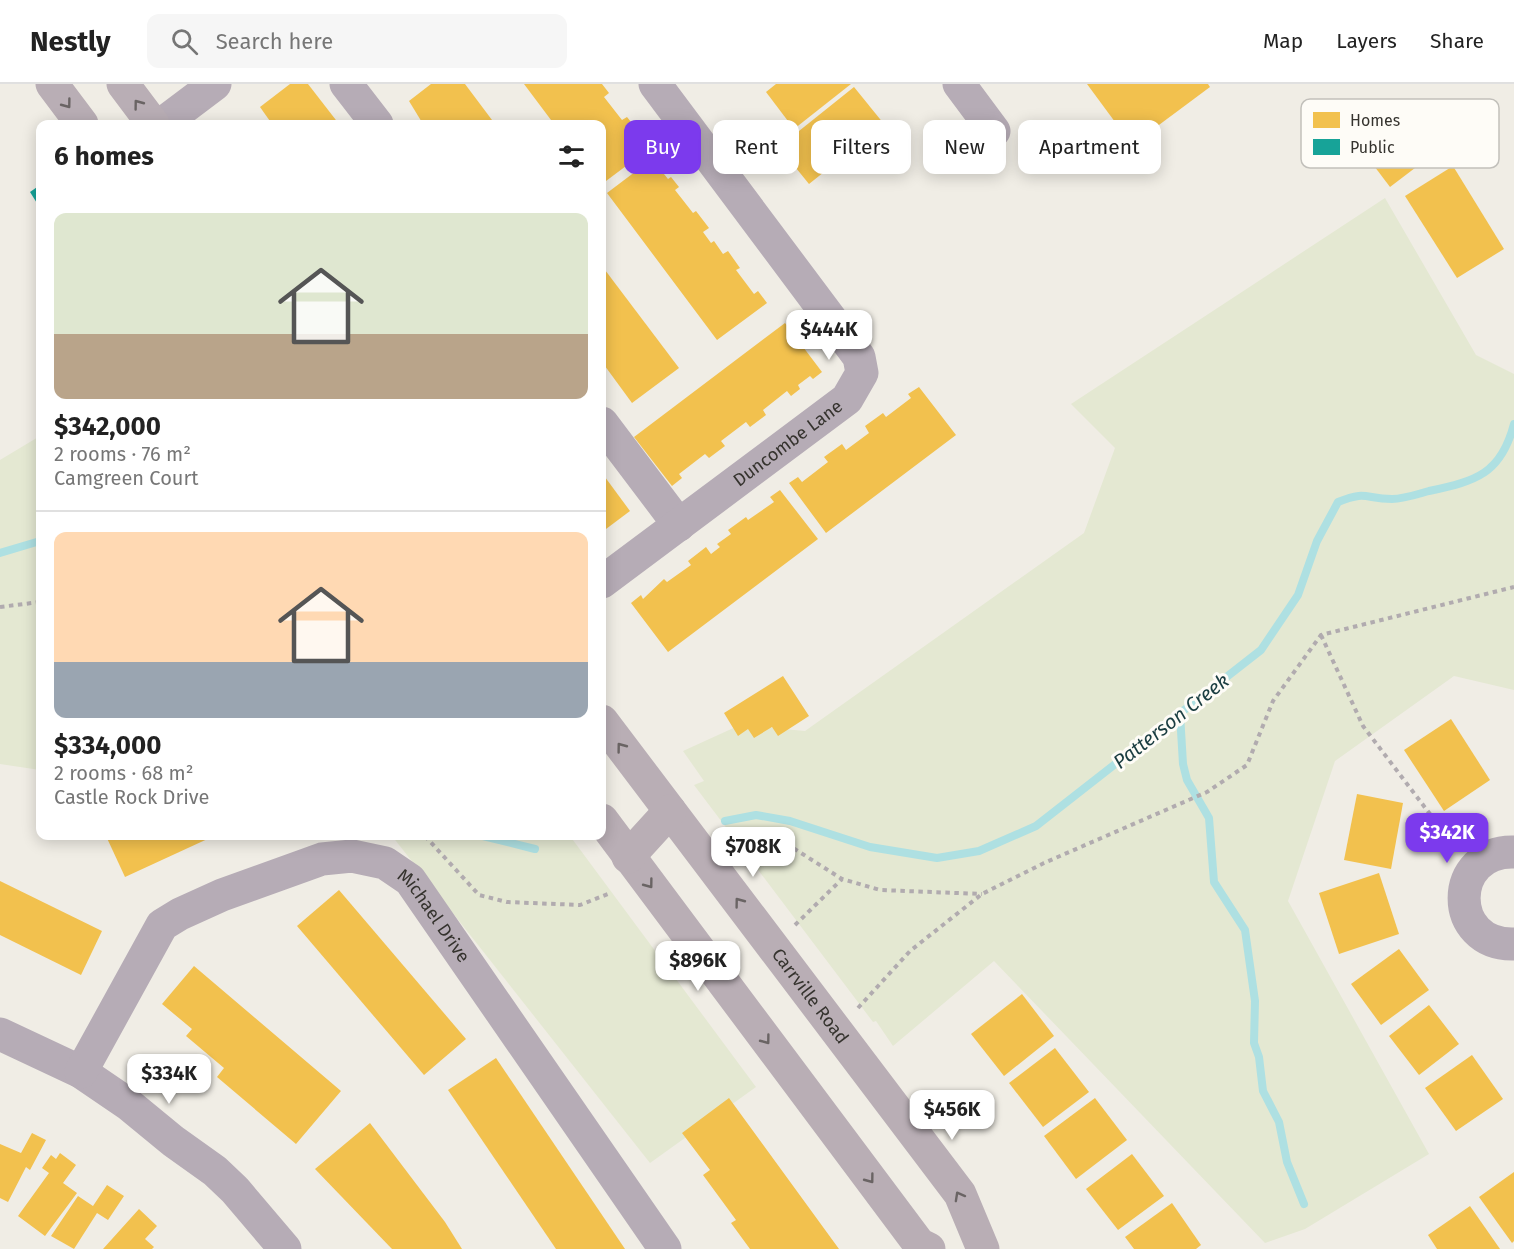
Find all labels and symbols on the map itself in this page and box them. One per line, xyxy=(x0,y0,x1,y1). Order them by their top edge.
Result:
one-way arrow xyxy=(59,98,70,109)
legend xyxy=(1301,99,1499,168)
one-way arrow xyxy=(134,100,145,111)
text: Homes xyxy=(1350,111,1400,130)
text: Public xyxy=(1350,138,1395,157)
pin: $444K xyxy=(787,310,871,361)
street label: Duncombe Lane xyxy=(729,395,847,491)
water label: Patterson Creek xyxy=(1108,668,1234,774)
one-way arrow xyxy=(618,743,629,754)
pin: $342K xyxy=(1405,813,1489,864)
pin: $708K xyxy=(711,827,795,878)
street label: Michael Drive xyxy=(393,864,475,967)
one-way arrow xyxy=(641,878,652,889)
one-way arrow xyxy=(736,898,747,909)
pin: $896K xyxy=(656,941,740,992)
street label: Carrville Road xyxy=(767,944,853,1048)
one-way arrow xyxy=(758,1034,769,1045)
pin: $334K xyxy=(127,1054,211,1105)
pin: $456K xyxy=(910,1090,994,1141)
one-way arrow xyxy=(863,1172,874,1183)
one-way arrow xyxy=(955,1192,966,1202)

